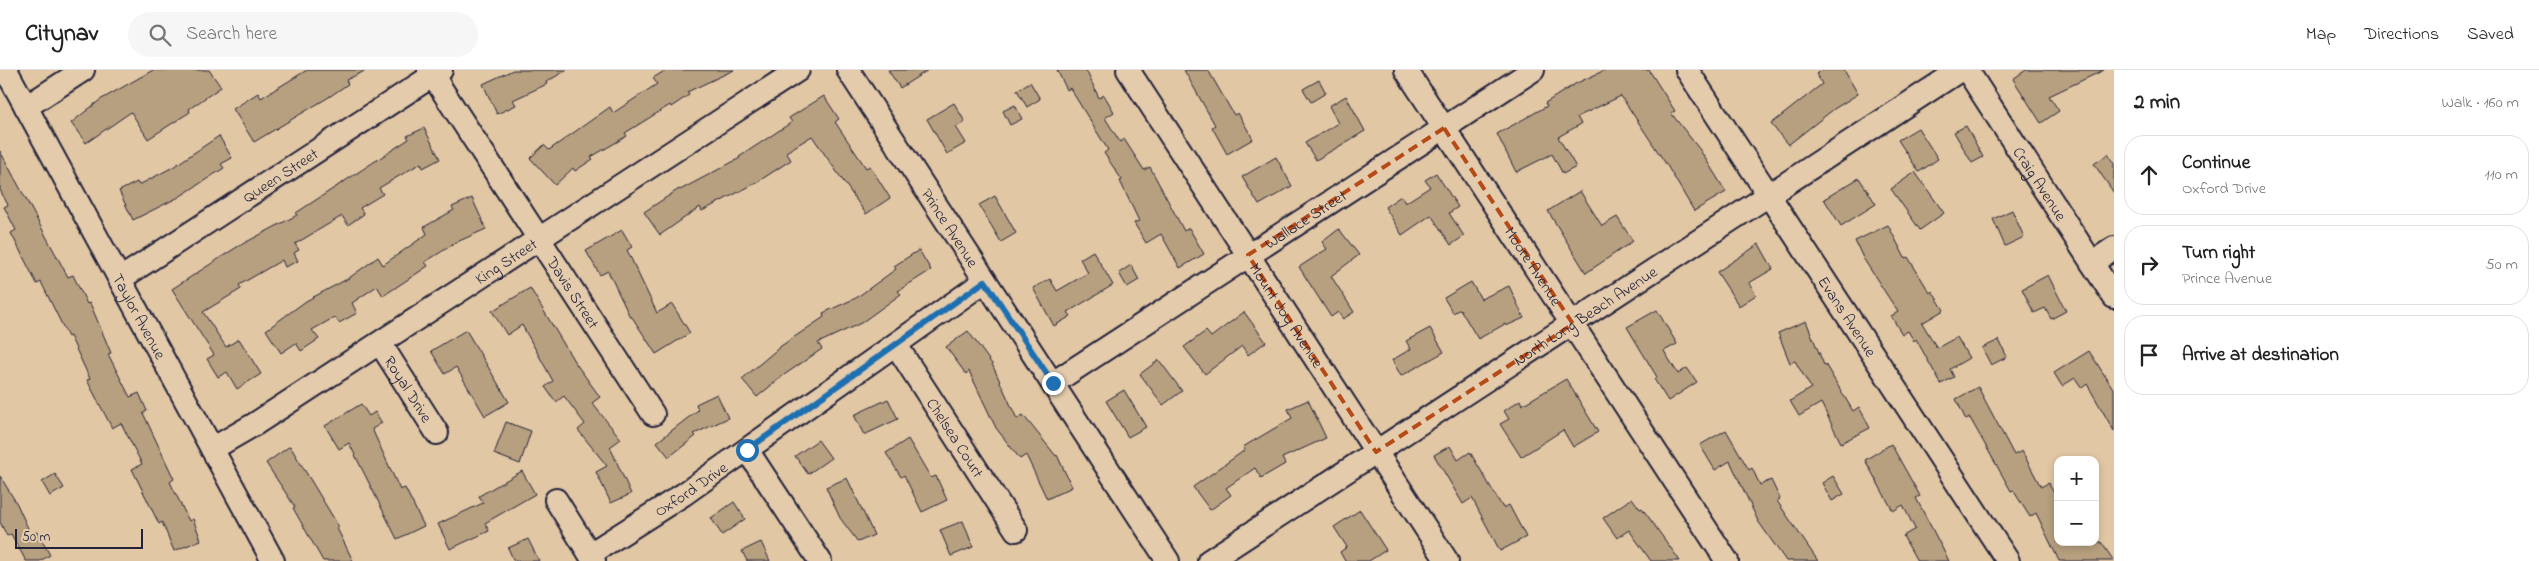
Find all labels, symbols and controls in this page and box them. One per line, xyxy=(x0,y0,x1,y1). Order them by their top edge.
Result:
search box xyxy=(128,12,478,57)
text: Citynav xyxy=(25,17,98,52)
icon: search xyxy=(146,21,174,49)
text: Search here xyxy=(186,21,277,48)
text: Map xyxy=(2306,22,2336,48)
text: Directions xyxy=(2364,22,2439,48)
text: Saved xyxy=(2467,22,2514,48)
text: 2 min xyxy=(2134,88,2180,118)
text: Walk · 160 m xyxy=(2441,91,2519,115)
street label: Craig Avenue xyxy=(2006,142,2072,227)
street label: Queen Street xyxy=(239,143,324,210)
text: Continue xyxy=(2182,150,2250,177)
icon: ahead xyxy=(2135,161,2163,189)
text: 110 m xyxy=(2484,163,2518,187)
text: Oxford Drive xyxy=(2182,177,2266,201)
street label: Prince Avenue xyxy=(914,184,984,274)
street label: Wallace Street xyxy=(1260,184,1353,256)
street label: Moore Avenue xyxy=(1498,223,1568,312)
street label: King Street xyxy=(471,233,543,291)
text: Turn right xyxy=(2182,240,2255,267)
street label: Davis Street xyxy=(539,251,605,335)
icon: right xyxy=(2135,251,2163,279)
text: 50 m xyxy=(2486,253,2518,277)
street label: Mount Joy Avenue xyxy=(1242,259,1329,374)
street label: North Long Beach Avenue xyxy=(1509,261,1663,373)
text: Prince Avenue xyxy=(2182,267,2272,291)
street label: Taylor Avenue xyxy=(105,270,172,365)
street label: Evans Avenue xyxy=(1811,272,1882,363)
icon: arrive xyxy=(2135,341,2163,369)
text: Arrive at destination xyxy=(2182,342,2339,369)
street label: Royal Drive xyxy=(377,352,438,428)
route end xyxy=(1042,372,1065,395)
street label: Chelsea Court xyxy=(919,394,989,484)
route start xyxy=(736,439,759,462)
street label: Oxford Drive xyxy=(650,456,734,524)
map controls xyxy=(2054,456,2099,546)
button: + xyxy=(2054,456,2099,501)
button: − xyxy=(2054,501,2099,546)
scale bar xyxy=(15,526,142,549)
text: 50 m xyxy=(22,527,50,548)

